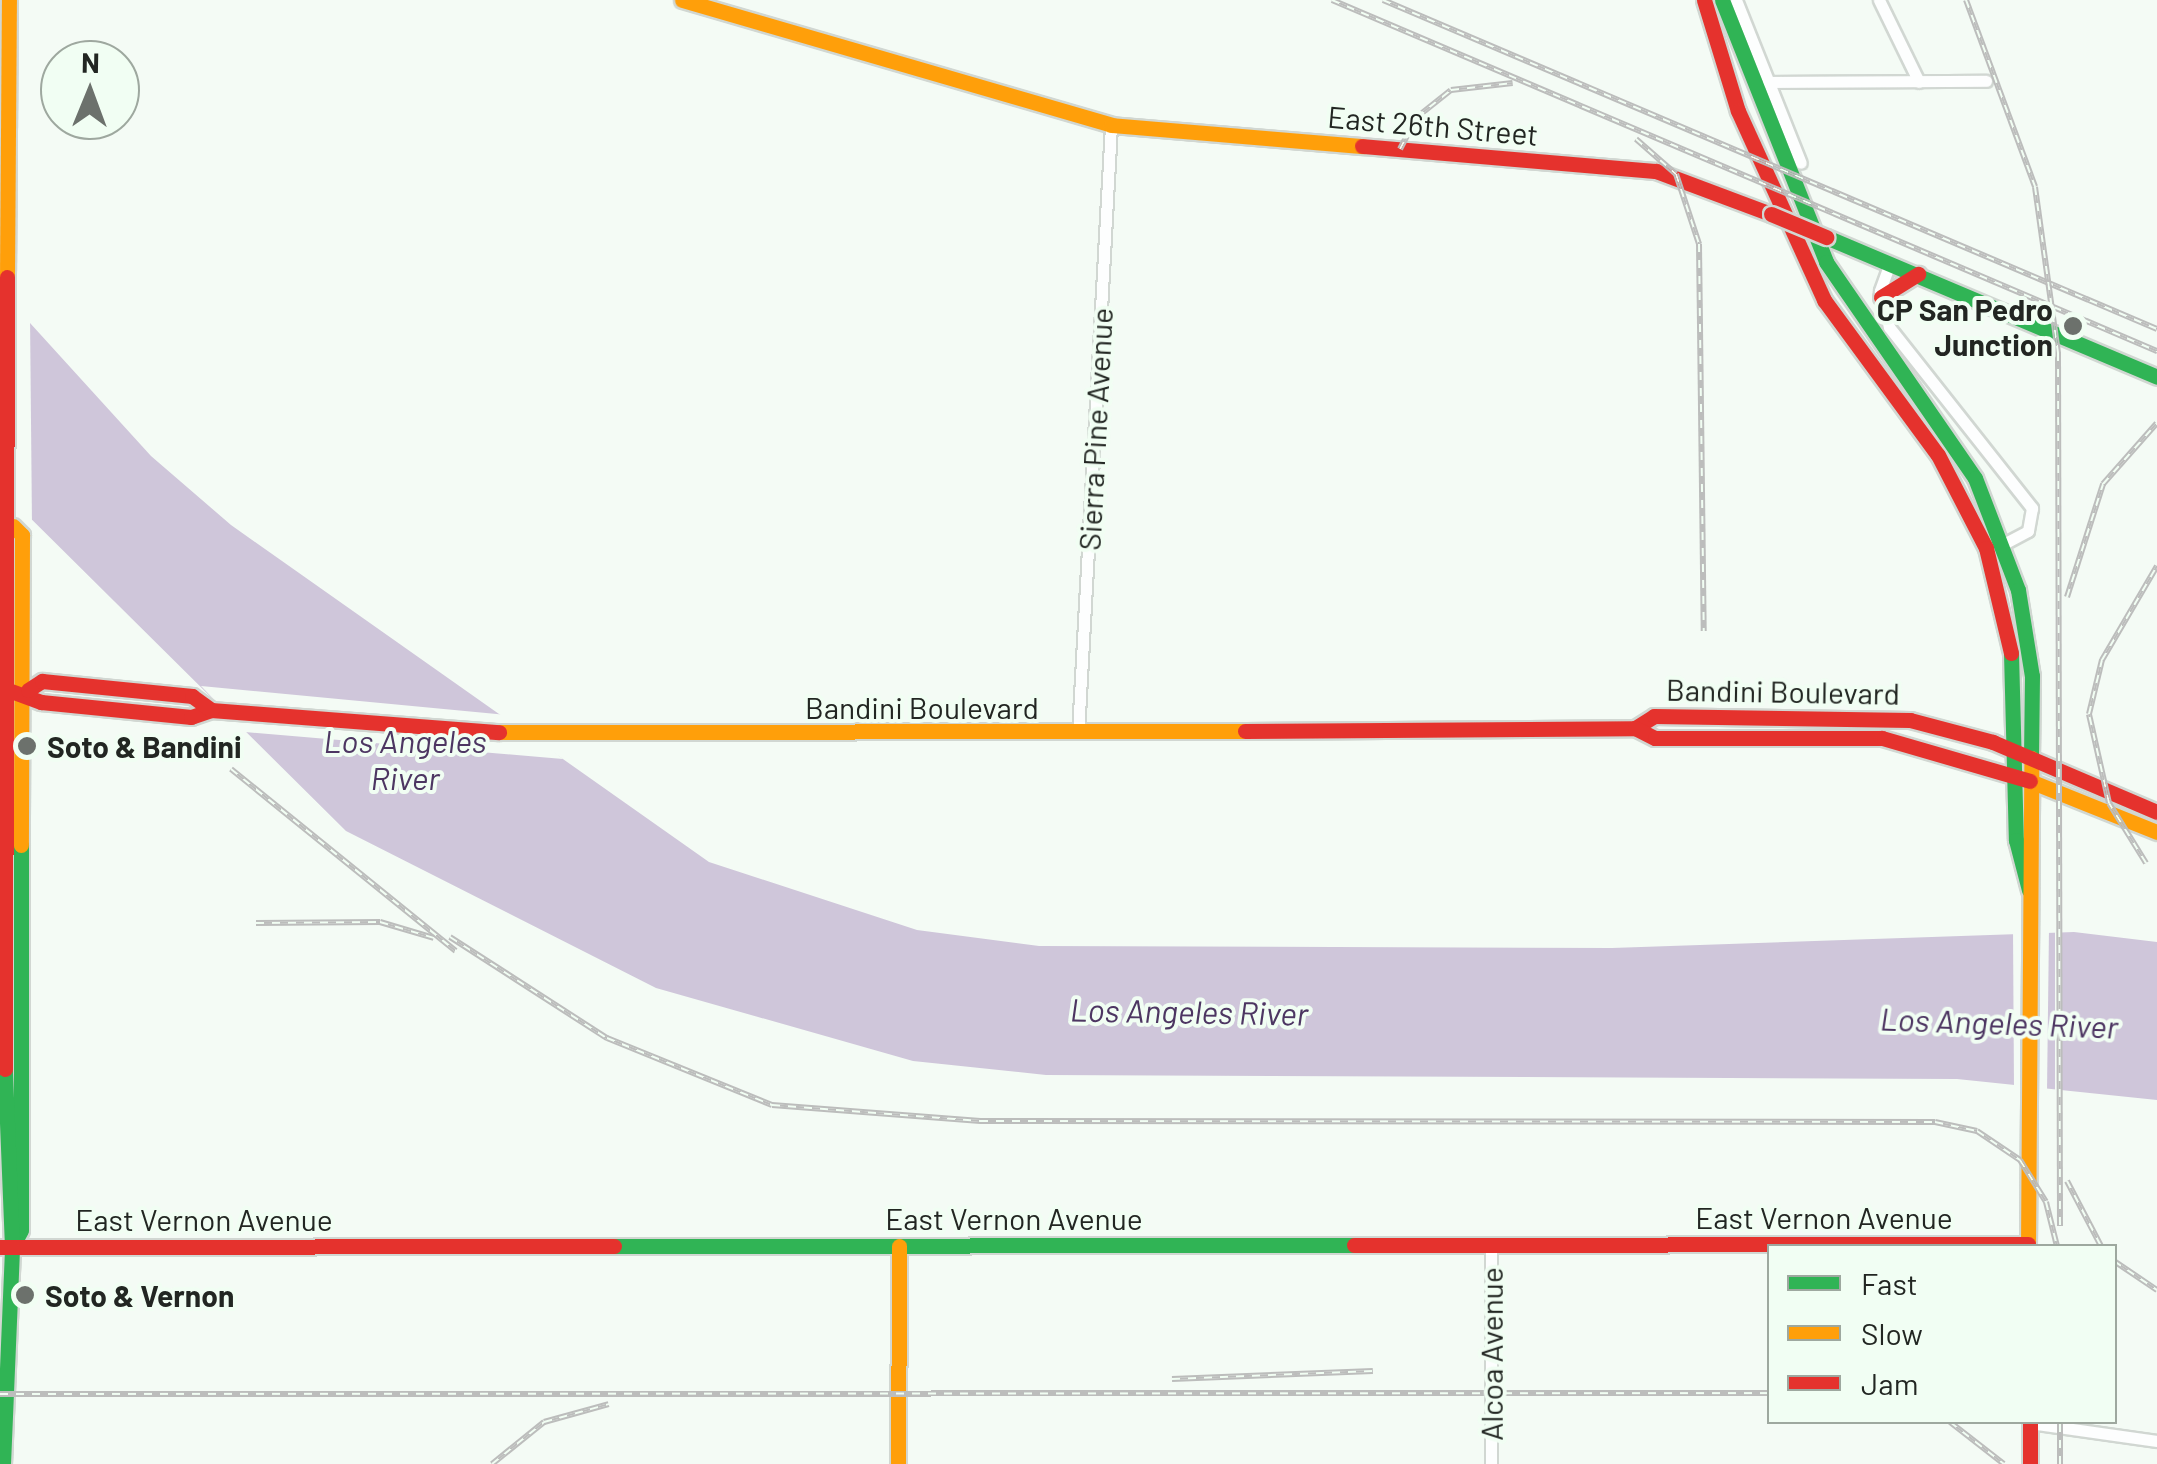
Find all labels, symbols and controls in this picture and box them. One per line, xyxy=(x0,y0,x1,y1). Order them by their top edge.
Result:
north arrow xyxy=(40,40,140,140)
text: N xyxy=(81,45,100,79)
street label: East 26th Street xyxy=(1326,98,1540,152)
place label: CP San Pedro Junction xyxy=(1877,291,2053,362)
street label: Sierra Pine Avenue xyxy=(1071,307,1119,551)
marker: CP San Pedro Junction xyxy=(2062,315,2084,337)
street label: Bandini Boulevard xyxy=(1666,671,1900,711)
street label: Bandini Boulevard xyxy=(805,689,1039,725)
water label: Los Angeles River xyxy=(324,722,486,797)
place label: Soto & Bandini xyxy=(47,728,242,764)
marker: Soto & Bandini xyxy=(16,735,38,757)
water label: Los Angeles River xyxy=(1070,990,1308,1032)
water label: Los Angeles River xyxy=(1879,999,2119,1045)
street label: East Vernon Avenue xyxy=(1695,1199,1953,1235)
street label: East Vernon Avenue xyxy=(885,1200,1143,1236)
street label: East Vernon Avenue xyxy=(75,1201,333,1237)
legend xyxy=(1767,1244,2117,1424)
text: Fast xyxy=(1861,1265,1918,1301)
street label: Alcoa Avenue xyxy=(1473,1267,1509,1441)
place label: Soto & Vernon xyxy=(45,1277,234,1313)
marker: Soto & Vernon xyxy=(14,1284,36,1306)
text: Slow xyxy=(1861,1315,1923,1351)
text: Jam xyxy=(1861,1365,1918,1401)

